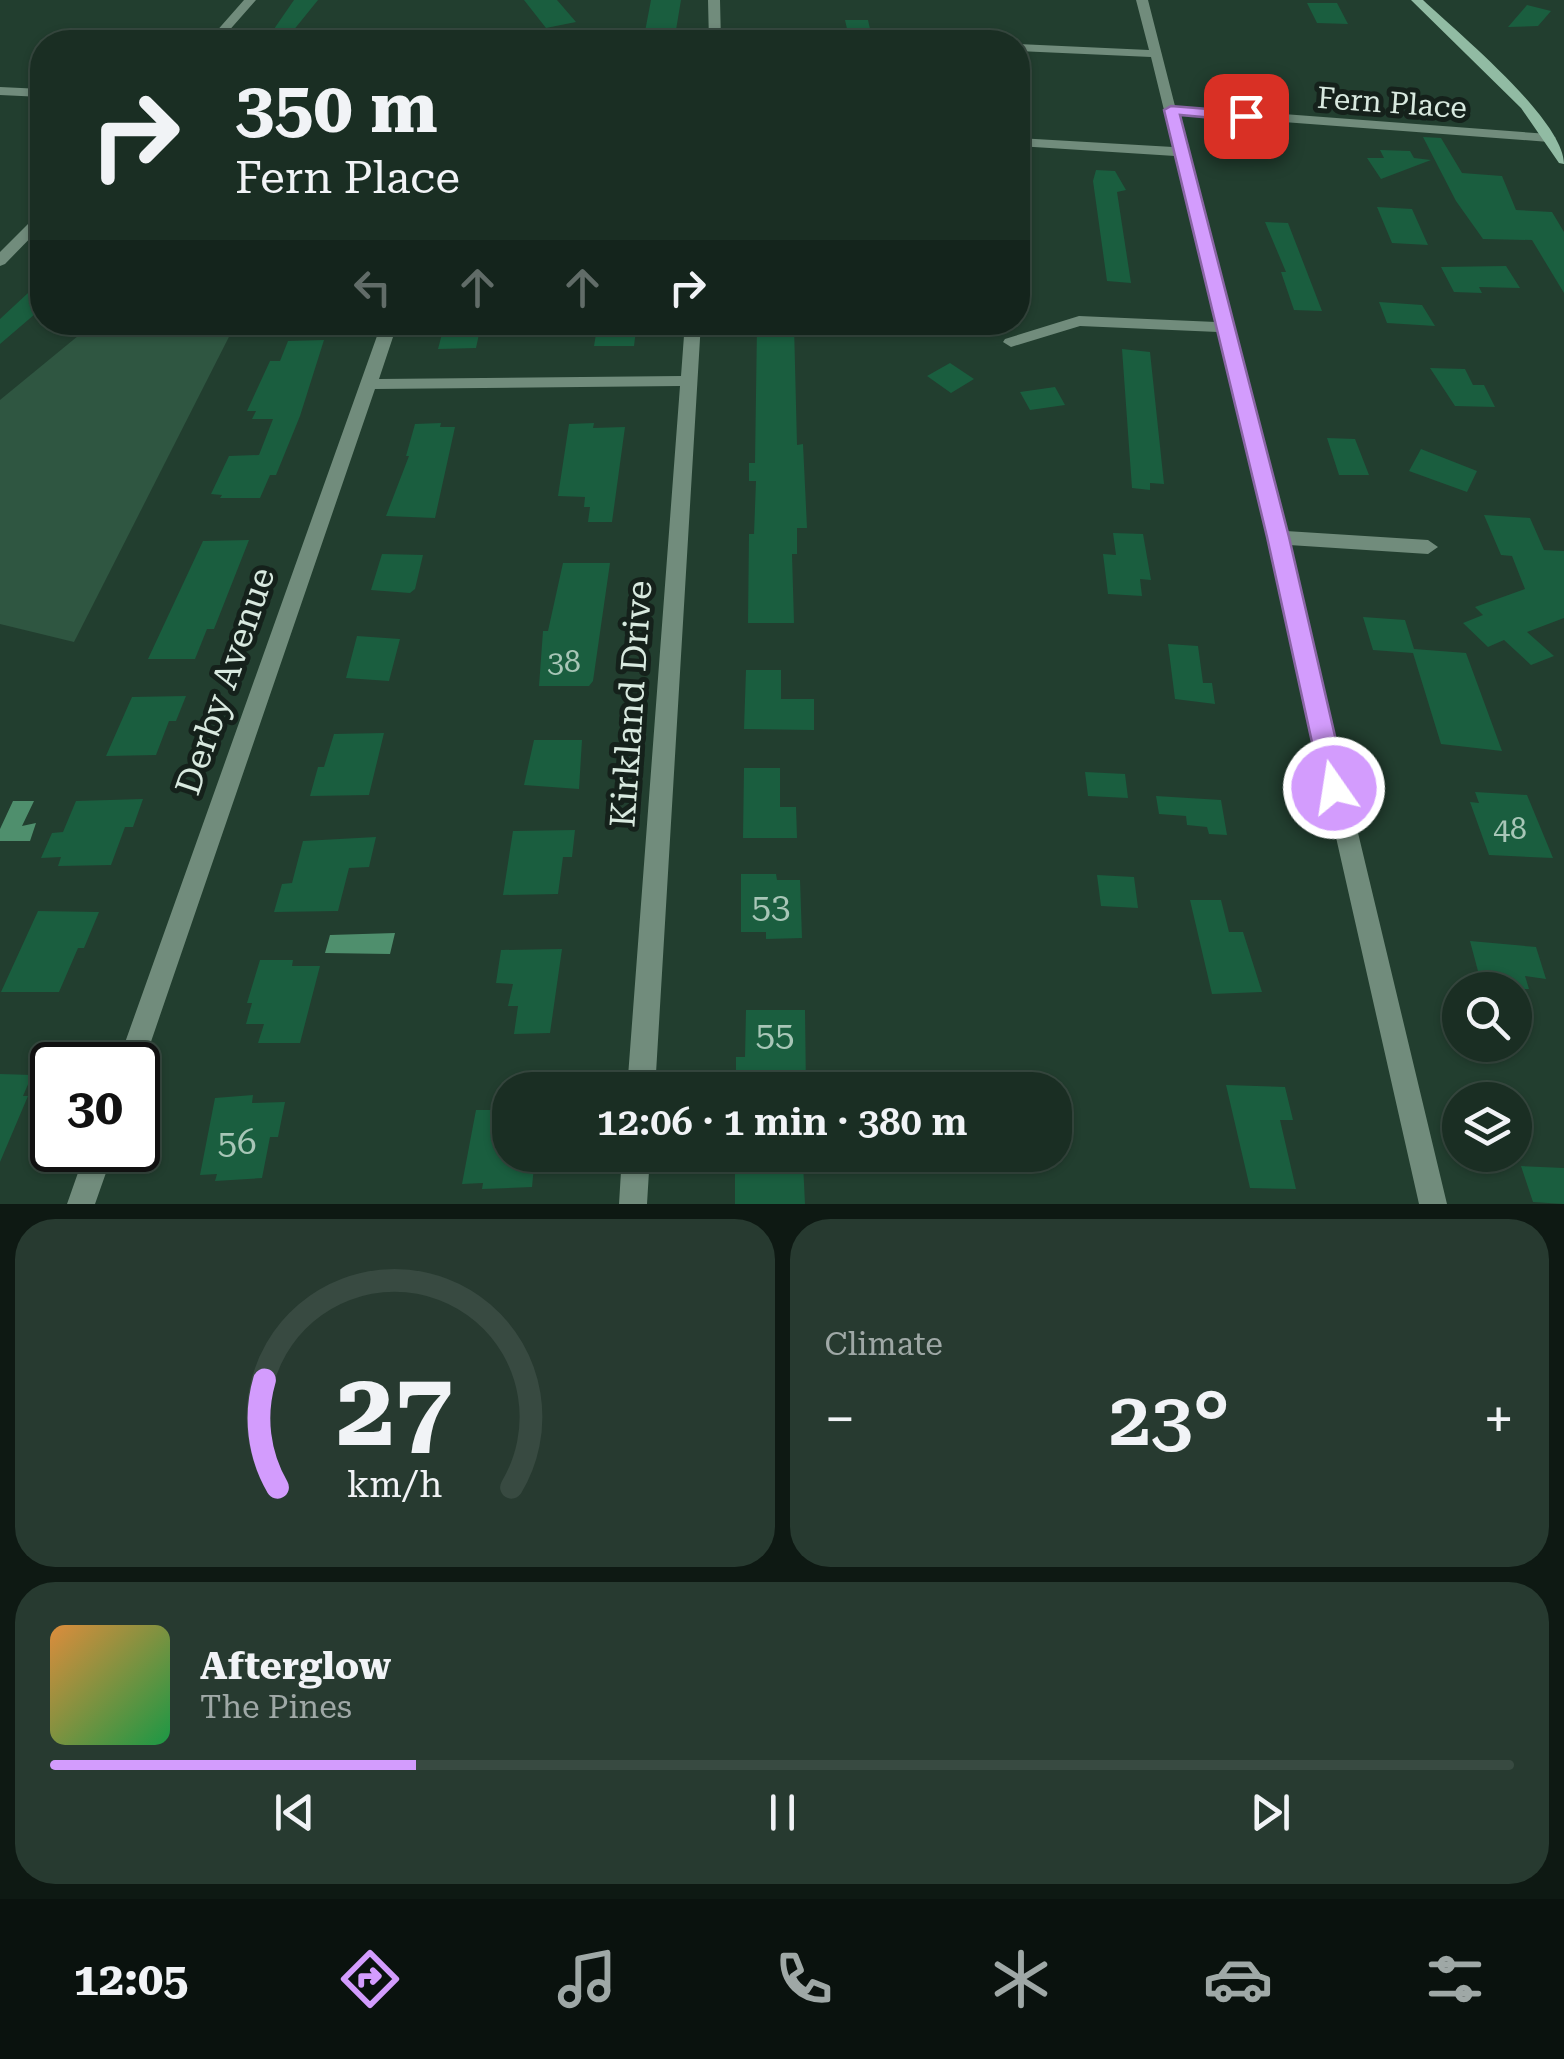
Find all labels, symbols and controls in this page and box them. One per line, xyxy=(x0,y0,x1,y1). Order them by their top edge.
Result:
text: 350 m xyxy=(235,67,438,149)
icon: right xyxy=(70,70,200,200)
pin xyxy=(1204,74,1289,159)
street label: Fern Place xyxy=(1316,80,1468,125)
icon: arrive xyxy=(1219,89,1274,144)
text: Fern Place xyxy=(235,151,460,204)
icon: left xyxy=(345,260,400,315)
icon: ahead xyxy=(450,260,505,315)
icon: ahead xyxy=(555,260,610,315)
icon: right xyxy=(660,260,715,315)
street label: Derby Avenue xyxy=(167,562,284,800)
street label: Kirkland Drive xyxy=(602,579,661,829)
house number: 38 xyxy=(547,644,581,679)
position arrow xyxy=(1282,736,1386,840)
house number: 48 xyxy=(1493,811,1527,846)
house number: 53 xyxy=(751,886,791,927)
map controls xyxy=(1442,972,1532,1172)
button: search xyxy=(1442,972,1532,1062)
house number: 55 xyxy=(755,1014,795,1055)
speed limit sign: 30 xyxy=(30,1042,160,1172)
button: layers xyxy=(1442,1082,1532,1172)
text: 12:06 · 1 min · 380 m xyxy=(597,1100,968,1144)
house number: 56 xyxy=(217,1122,257,1163)
text: Climate xyxy=(825,1325,943,1363)
text: 27 xyxy=(337,1349,453,1470)
text: 23° xyxy=(1109,1375,1230,1463)
text: − xyxy=(825,1387,855,1451)
text: + xyxy=(1483,1387,1514,1451)
text: km/h xyxy=(347,1464,443,1506)
text: Afterglow xyxy=(200,1644,391,1688)
text: The Pines xyxy=(200,1688,352,1726)
icon: previous xyxy=(267,1785,322,1840)
icon: pause xyxy=(755,1785,810,1840)
icon: next xyxy=(1243,1785,1298,1840)
icon: directions xyxy=(335,1944,405,2014)
icon: music xyxy=(552,1944,622,2014)
icon: phone xyxy=(769,1944,839,2014)
icon: climate xyxy=(986,1944,1056,2014)
icon: car xyxy=(1203,1944,1273,2014)
icon: filters xyxy=(1420,1944,1490,2014)
text: 12:05 xyxy=(74,1953,188,2006)

